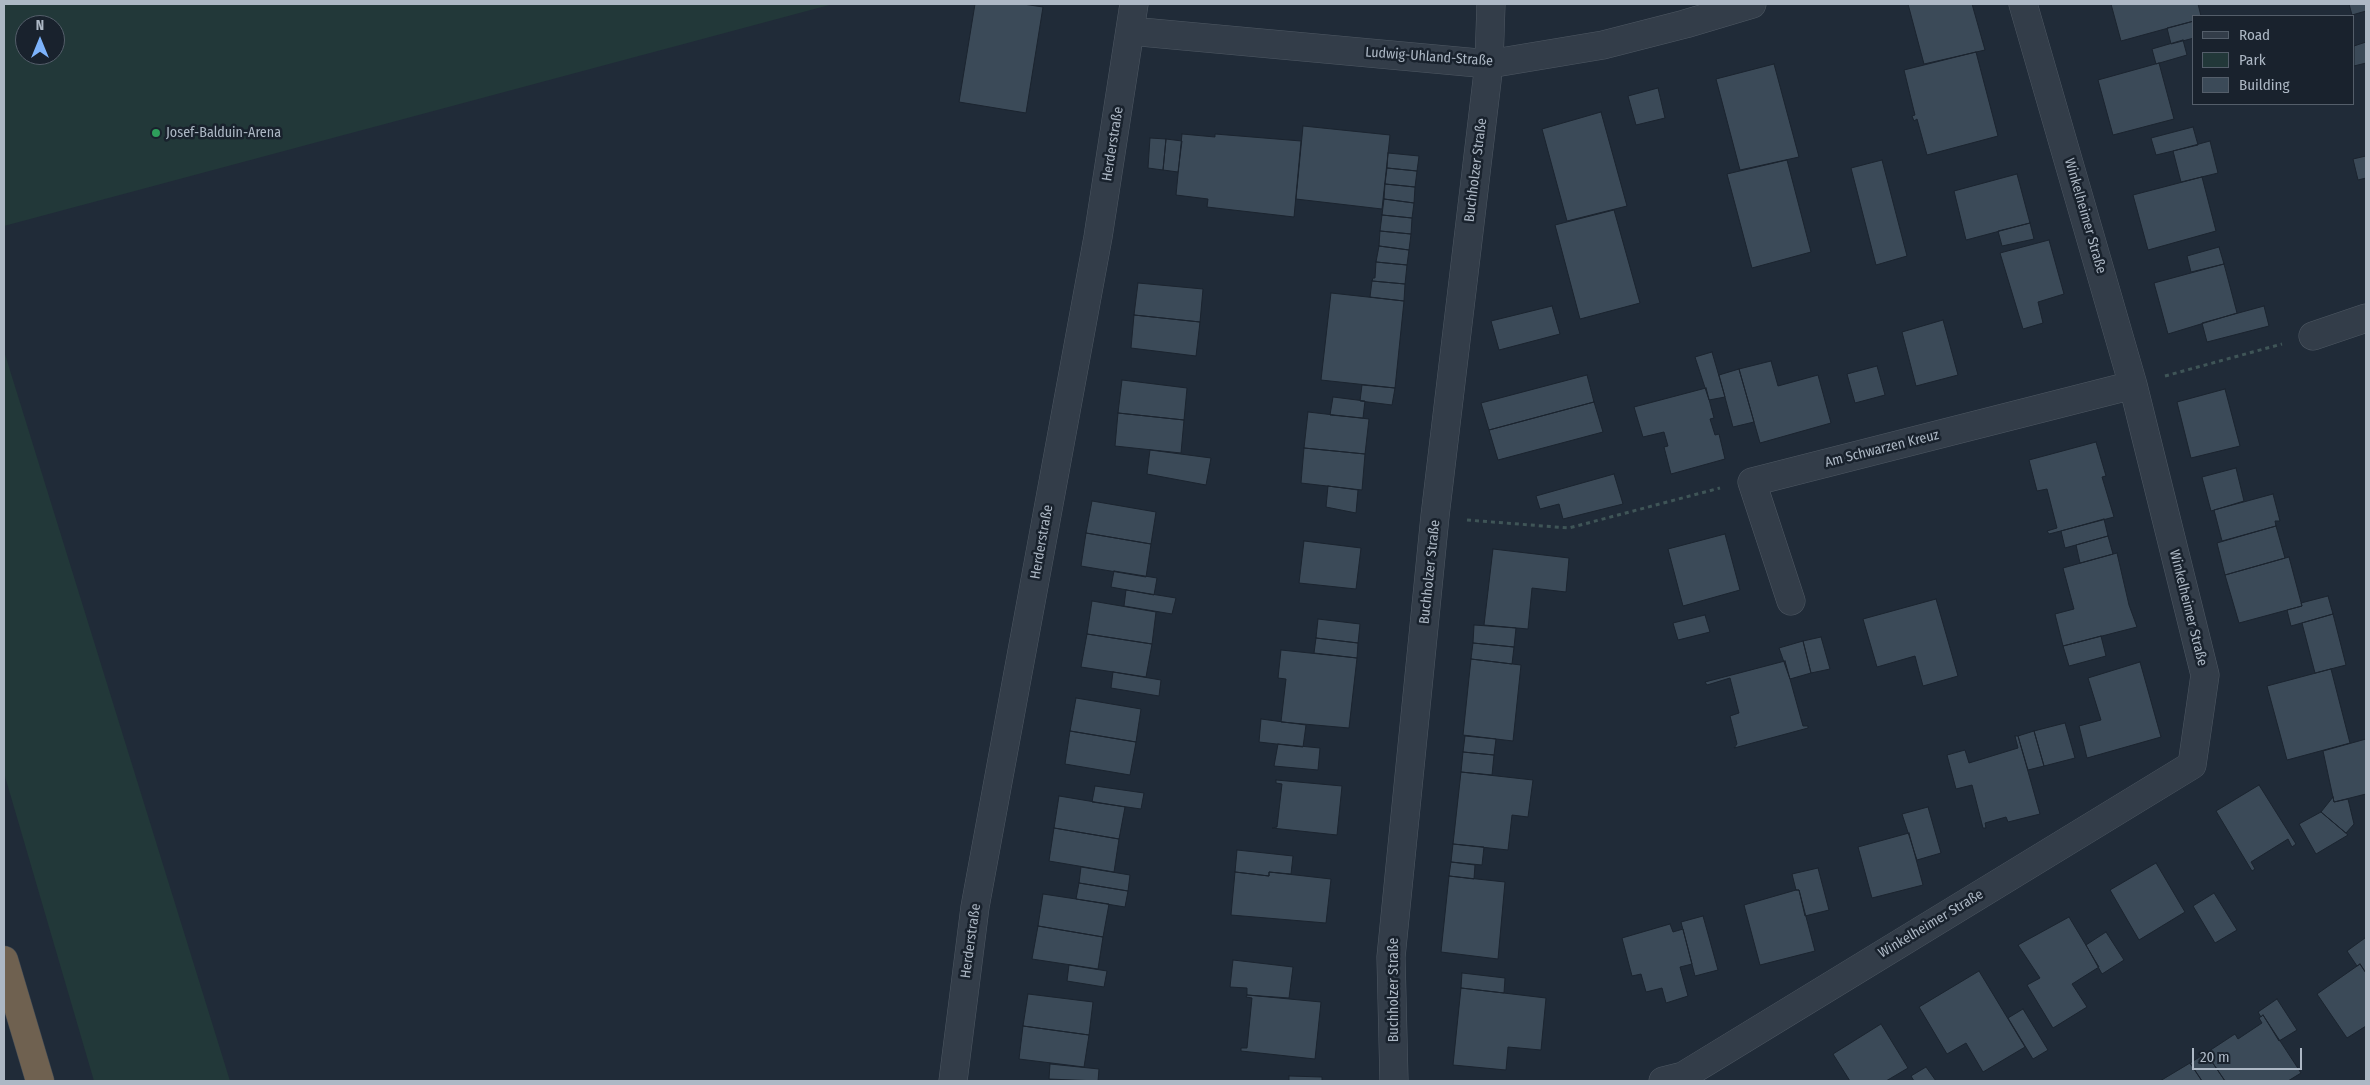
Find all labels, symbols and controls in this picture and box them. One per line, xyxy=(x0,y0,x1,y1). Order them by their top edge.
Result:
north arrow xyxy=(15,15,65,65)
legend xyxy=(2192,15,2355,105)
text: N xyxy=(36,17,44,34)
text: Road xyxy=(2239,26,2270,44)
street label: Ludwig-Uhland-Straße xyxy=(1365,44,1493,70)
text: Park xyxy=(2239,51,2266,69)
text: Building xyxy=(2239,76,2290,94)
street label: Herderstraße xyxy=(1099,106,1127,182)
street label: Buchholzer Straße xyxy=(1461,117,1491,223)
place label: Josef-Balduin-Arena xyxy=(166,125,281,141)
marker: Josef-Balduin-Arena xyxy=(150,127,162,139)
street label: Winkelheimer Straße xyxy=(2060,156,2110,276)
street label: Am Schwarzen Kreuz xyxy=(1823,427,1941,471)
street label: Herderstraße xyxy=(1027,503,1057,581)
street label: Buchholzer Straße xyxy=(1416,519,1444,625)
street label: Winkelheimer Straße xyxy=(2165,548,2211,668)
street label: Winkelheimer Straße xyxy=(1876,886,1986,962)
street label: Herderstraße xyxy=(957,903,985,979)
street label: Buchholzer Straße xyxy=(1386,938,1402,1042)
scale bar xyxy=(2195,1038,2305,1070)
text: 20 m xyxy=(2200,1048,2230,1066)

